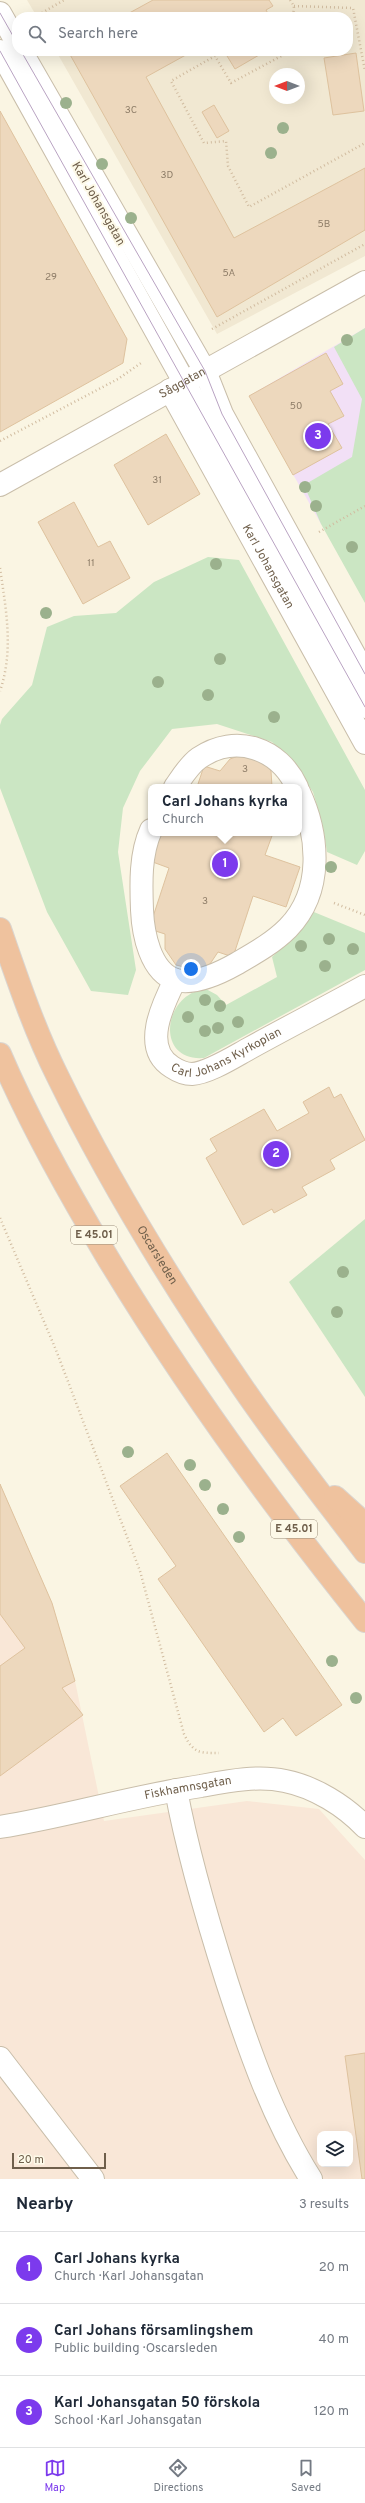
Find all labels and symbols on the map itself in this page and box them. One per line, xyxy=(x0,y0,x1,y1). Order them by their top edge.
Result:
north arrow xyxy=(269,68,305,104)
house number: 3C xyxy=(125,104,137,117)
street label: Karl Johansgatan xyxy=(68,159,128,249)
house number: 3D xyxy=(161,169,174,182)
house number: 5B xyxy=(318,218,330,231)
house number: 5A xyxy=(223,267,236,280)
house number: 29 xyxy=(45,271,57,284)
street label: Såggatan xyxy=(157,364,209,403)
house number: 50 xyxy=(290,400,302,413)
pin: 3 xyxy=(305,421,331,451)
house number: 31 xyxy=(152,474,162,487)
street label: Karl Johansgatan xyxy=(238,522,297,612)
house number: 11 xyxy=(87,557,95,570)
house number: 3 xyxy=(242,763,248,776)
pin: 1 xyxy=(212,849,238,879)
house number: 3 xyxy=(202,895,208,908)
your location xyxy=(181,959,201,979)
street label: Carl Johans Kyrkoplan xyxy=(167,1024,284,1082)
pin: 2 xyxy=(263,1139,289,1169)
street label: Oscarsleden xyxy=(133,1223,181,1288)
road number: E 45.01 xyxy=(71,1226,117,1244)
road number: E 45.01 xyxy=(271,1520,317,1538)
street label: Fiskhamnsgatan xyxy=(143,1773,233,1804)
scale bar xyxy=(12,2151,106,2170)

